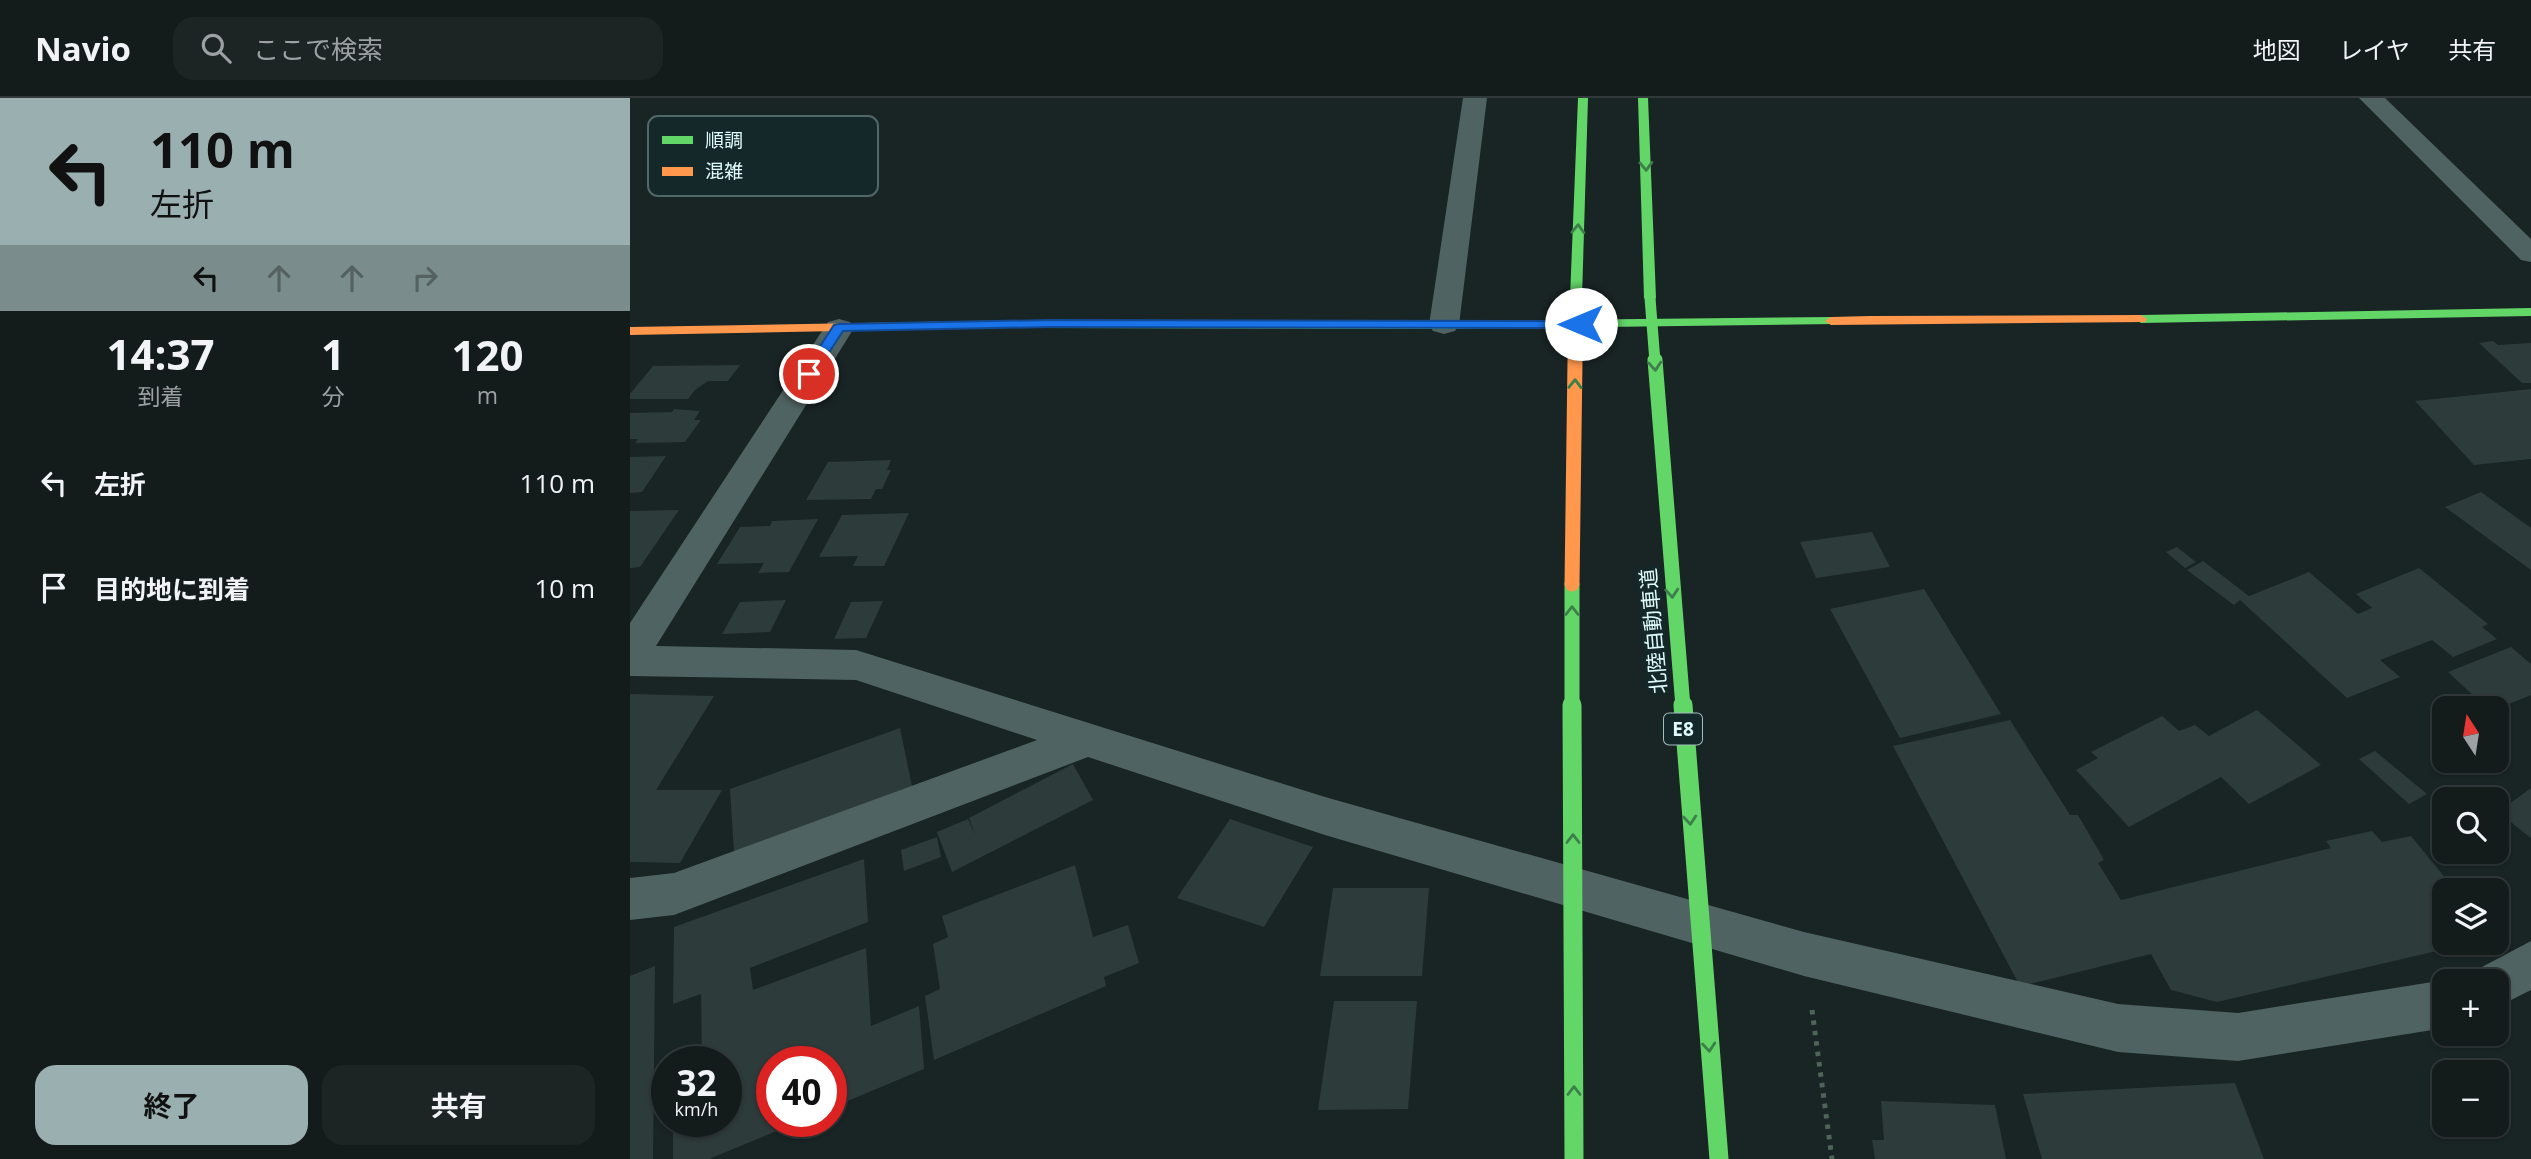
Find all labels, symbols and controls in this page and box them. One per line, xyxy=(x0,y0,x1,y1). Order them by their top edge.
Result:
search box xyxy=(173,17,663,80)
text: Navio xyxy=(35,26,131,71)
icon: search xyxy=(197,29,235,67)
text: ここで検索 xyxy=(253,31,383,67)
text: 地図 xyxy=(2253,33,2301,66)
text: レイヤ xyxy=(2339,33,2410,66)
text: 共有 xyxy=(2448,33,2496,66)
text: 110 m xyxy=(150,116,295,182)
legend xyxy=(648,116,878,196)
icon: left xyxy=(35,126,126,217)
text: 順調 xyxy=(705,127,743,153)
text: 混雑 xyxy=(705,158,743,184)
one-way arrow xyxy=(1638,161,1653,172)
text: 左折 xyxy=(150,182,214,225)
one-way arrow xyxy=(1571,224,1586,235)
icon: left xyxy=(187,259,225,297)
icon: ahead xyxy=(260,259,298,297)
icon: ahead xyxy=(333,259,371,297)
icon: right xyxy=(406,259,444,297)
position arrow xyxy=(1544,287,1618,361)
text: 14:37 xyxy=(106,325,215,382)
text: 1 xyxy=(321,325,345,382)
text: 120 xyxy=(451,326,524,383)
pin xyxy=(779,344,839,404)
icon: arrive xyxy=(790,355,828,393)
one-way arrow xyxy=(1648,361,1663,372)
one-way arrow xyxy=(1567,378,1583,389)
text: m xyxy=(477,379,498,411)
text: 到着 xyxy=(137,380,183,412)
text: 分 xyxy=(321,380,344,412)
icon: left xyxy=(35,464,73,502)
text: 110 m xyxy=(520,465,595,501)
text: 左折 xyxy=(94,466,146,502)
street label: 北陸自動車道 xyxy=(1634,567,1672,695)
icon: arrive xyxy=(35,569,73,607)
text: 10 m xyxy=(534,570,595,606)
text: 目的地に到着 xyxy=(94,571,250,607)
one-way arrow xyxy=(1664,588,1679,599)
one-way arrow xyxy=(1564,606,1580,616)
north arrow xyxy=(2432,696,2510,774)
map controls xyxy=(2432,696,2509,1137)
road number: E8 xyxy=(1664,714,1702,744)
button: search xyxy=(2432,787,2509,864)
one-way arrow xyxy=(1682,815,1697,826)
one-way arrow xyxy=(1565,833,1581,844)
button: layers xyxy=(2432,878,2509,955)
button: + xyxy=(2432,969,2509,1046)
one-way arrow xyxy=(1701,1041,1716,1052)
speed limit sign: 40 xyxy=(756,1046,847,1137)
text: 32 xyxy=(676,1059,717,1106)
button: − xyxy=(2432,1060,2509,1137)
button: 終了 xyxy=(35,1065,308,1145)
button: 共有 xyxy=(322,1065,595,1145)
one-way arrow xyxy=(1566,1085,1582,1096)
text: km/h xyxy=(675,1097,718,1121)

